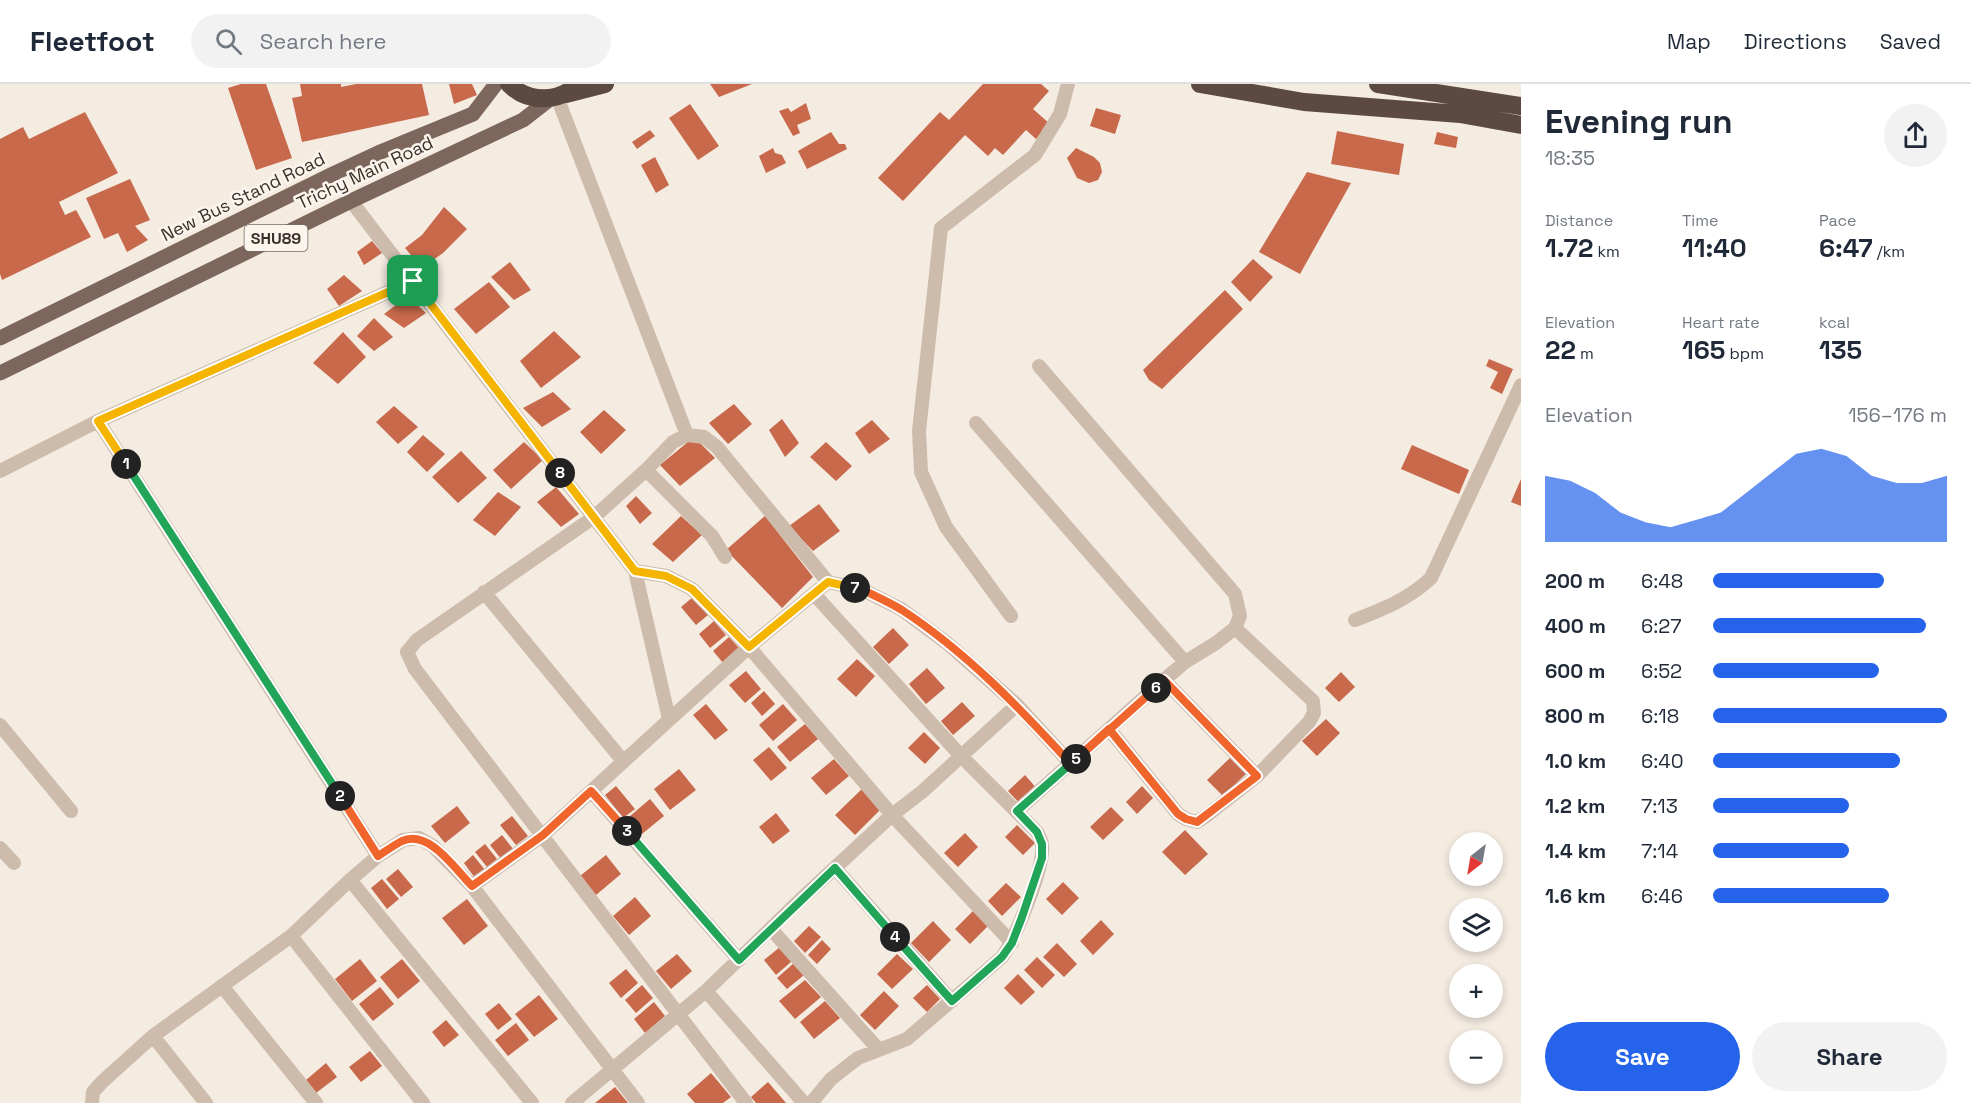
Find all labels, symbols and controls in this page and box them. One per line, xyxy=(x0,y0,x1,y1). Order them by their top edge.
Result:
search box xyxy=(191,14,611,68)
text: Fleetfoot xyxy=(30,23,155,59)
icon: search xyxy=(212,25,245,58)
text: Search here xyxy=(260,27,387,55)
text: Map xyxy=(1667,28,1711,55)
text: Directions xyxy=(1744,28,1847,55)
text: Saved xyxy=(1880,28,1941,55)
text: Evening run xyxy=(1545,101,1733,143)
button: share xyxy=(1884,104,1947,167)
street label: Trichy Main Road xyxy=(293,131,437,214)
text: 18:35 xyxy=(1545,145,1595,171)
street label: New Bus Stand Road xyxy=(157,147,329,246)
text: Distance xyxy=(1545,210,1613,231)
text: Time xyxy=(1682,210,1718,231)
text: Pace xyxy=(1819,210,1856,231)
road number: SHU89 xyxy=(244,225,308,251)
text: 1.72 xyxy=(1545,231,1593,265)
text: 11:40 xyxy=(1682,231,1747,265)
text: 6:47 xyxy=(1819,231,1873,265)
text: km xyxy=(1593,241,1620,262)
text: /km xyxy=(1873,241,1905,262)
pin xyxy=(387,255,438,306)
icon: arrive xyxy=(396,264,429,297)
text: Elevation xyxy=(1545,312,1615,333)
text: Heart rate xyxy=(1682,312,1760,333)
text: kcal xyxy=(1819,312,1850,333)
text: 22 xyxy=(1545,333,1576,367)
text: 165 xyxy=(1682,333,1725,367)
text: 135 xyxy=(1819,333,1862,367)
text: m xyxy=(1576,343,1594,364)
text: bpm xyxy=(1725,343,1764,364)
text: Elevation xyxy=(1545,402,1633,428)
text: 156–176 m xyxy=(1848,402,1947,428)
pin: 1 xyxy=(111,449,141,479)
text: 1 xyxy=(122,453,130,474)
pin: 8 xyxy=(545,458,575,488)
text: 8 xyxy=(555,462,565,483)
text: 200 m xyxy=(1545,568,1605,594)
text: 6:48 xyxy=(1641,568,1683,594)
pin: 7 xyxy=(840,573,870,603)
text: 7 xyxy=(851,577,859,598)
text: 400 m xyxy=(1545,613,1606,639)
text: 6:27 xyxy=(1641,613,1681,639)
text: 600 m xyxy=(1545,658,1605,684)
text: 6:52 xyxy=(1641,658,1682,684)
pin: 6 xyxy=(1141,673,1171,703)
text: 6 xyxy=(1151,677,1161,698)
text: 800 m xyxy=(1545,703,1605,729)
text: 6:18 xyxy=(1641,703,1679,729)
pin: 5 xyxy=(1061,744,1091,774)
text: 5 xyxy=(1071,748,1081,769)
text: 1.0 km xyxy=(1545,748,1606,774)
text: 6:40 xyxy=(1641,748,1684,774)
pin: 2 xyxy=(325,781,355,811)
text: 2 xyxy=(335,785,345,806)
text: 1.2 km xyxy=(1545,793,1605,819)
text: 7:13 xyxy=(1641,793,1678,819)
pin: 3 xyxy=(612,816,642,846)
text: 3 xyxy=(622,820,632,841)
north arrow xyxy=(1449,832,1503,886)
map controls xyxy=(1449,832,1503,1084)
text: 1.4 km xyxy=(1545,838,1606,864)
text: 7:14 xyxy=(1641,838,1678,864)
text: 1.6 km xyxy=(1545,883,1606,909)
text: 6:46 xyxy=(1641,883,1683,909)
button: layers xyxy=(1449,898,1503,952)
pin: 4 xyxy=(880,922,910,952)
text: 4 xyxy=(890,926,900,947)
button: + xyxy=(1449,964,1503,1018)
button: Save xyxy=(1545,1022,1740,1091)
button: Share xyxy=(1752,1022,1947,1091)
button: − xyxy=(1449,1030,1503,1084)

